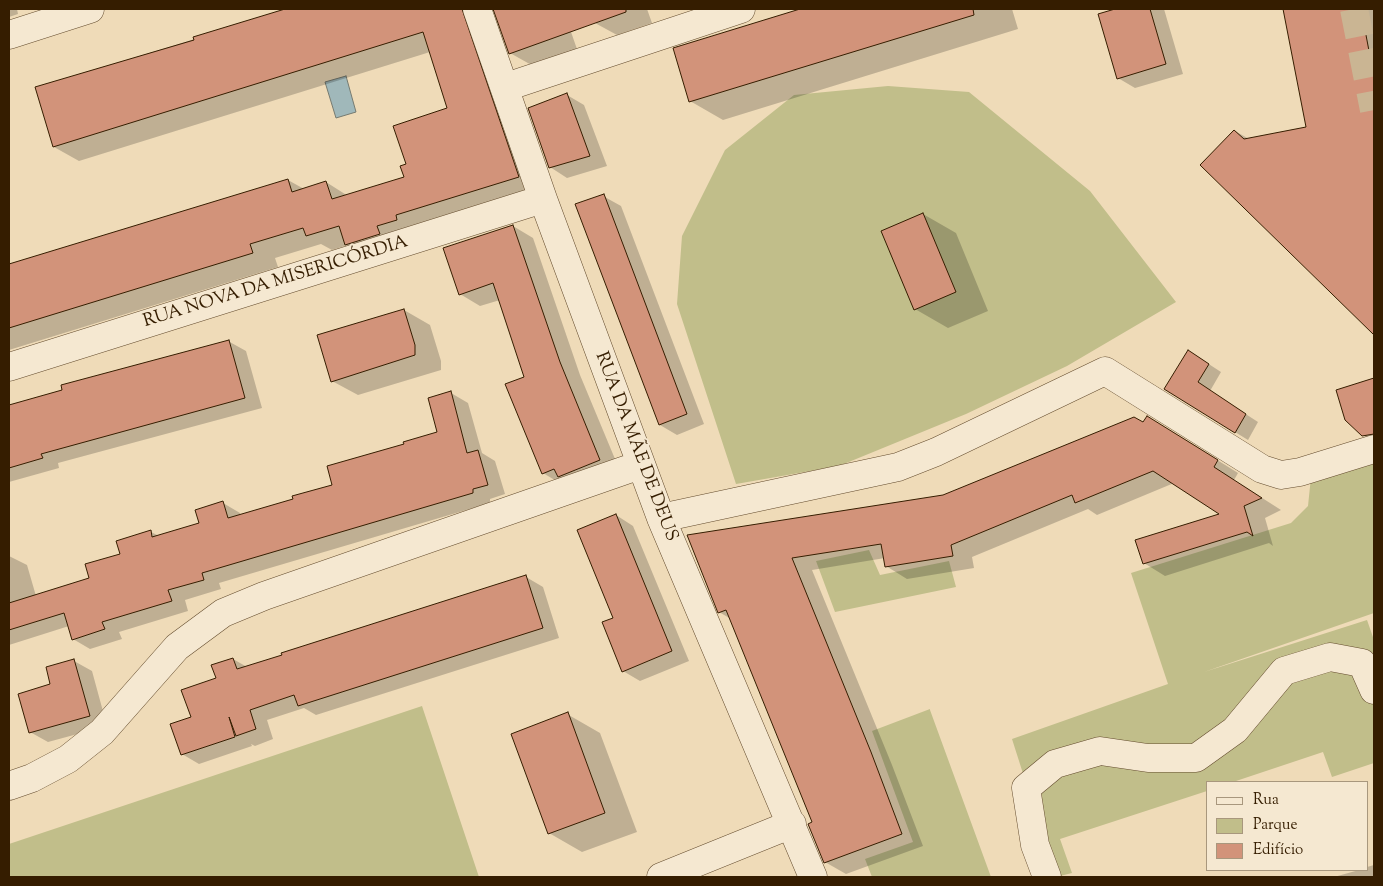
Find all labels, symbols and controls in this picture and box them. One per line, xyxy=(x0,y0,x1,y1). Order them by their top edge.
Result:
street label: RUA NOVA DA MISERICÓRDIA xyxy=(141,232,411,334)
street label: RUA DA MÃE DE DEUS xyxy=(589,349,681,545)
legend xyxy=(1206,781,1368,871)
text: Rua xyxy=(1253,790,1279,811)
text: Parque xyxy=(1253,815,1297,836)
text: Edifício xyxy=(1253,840,1303,861)

